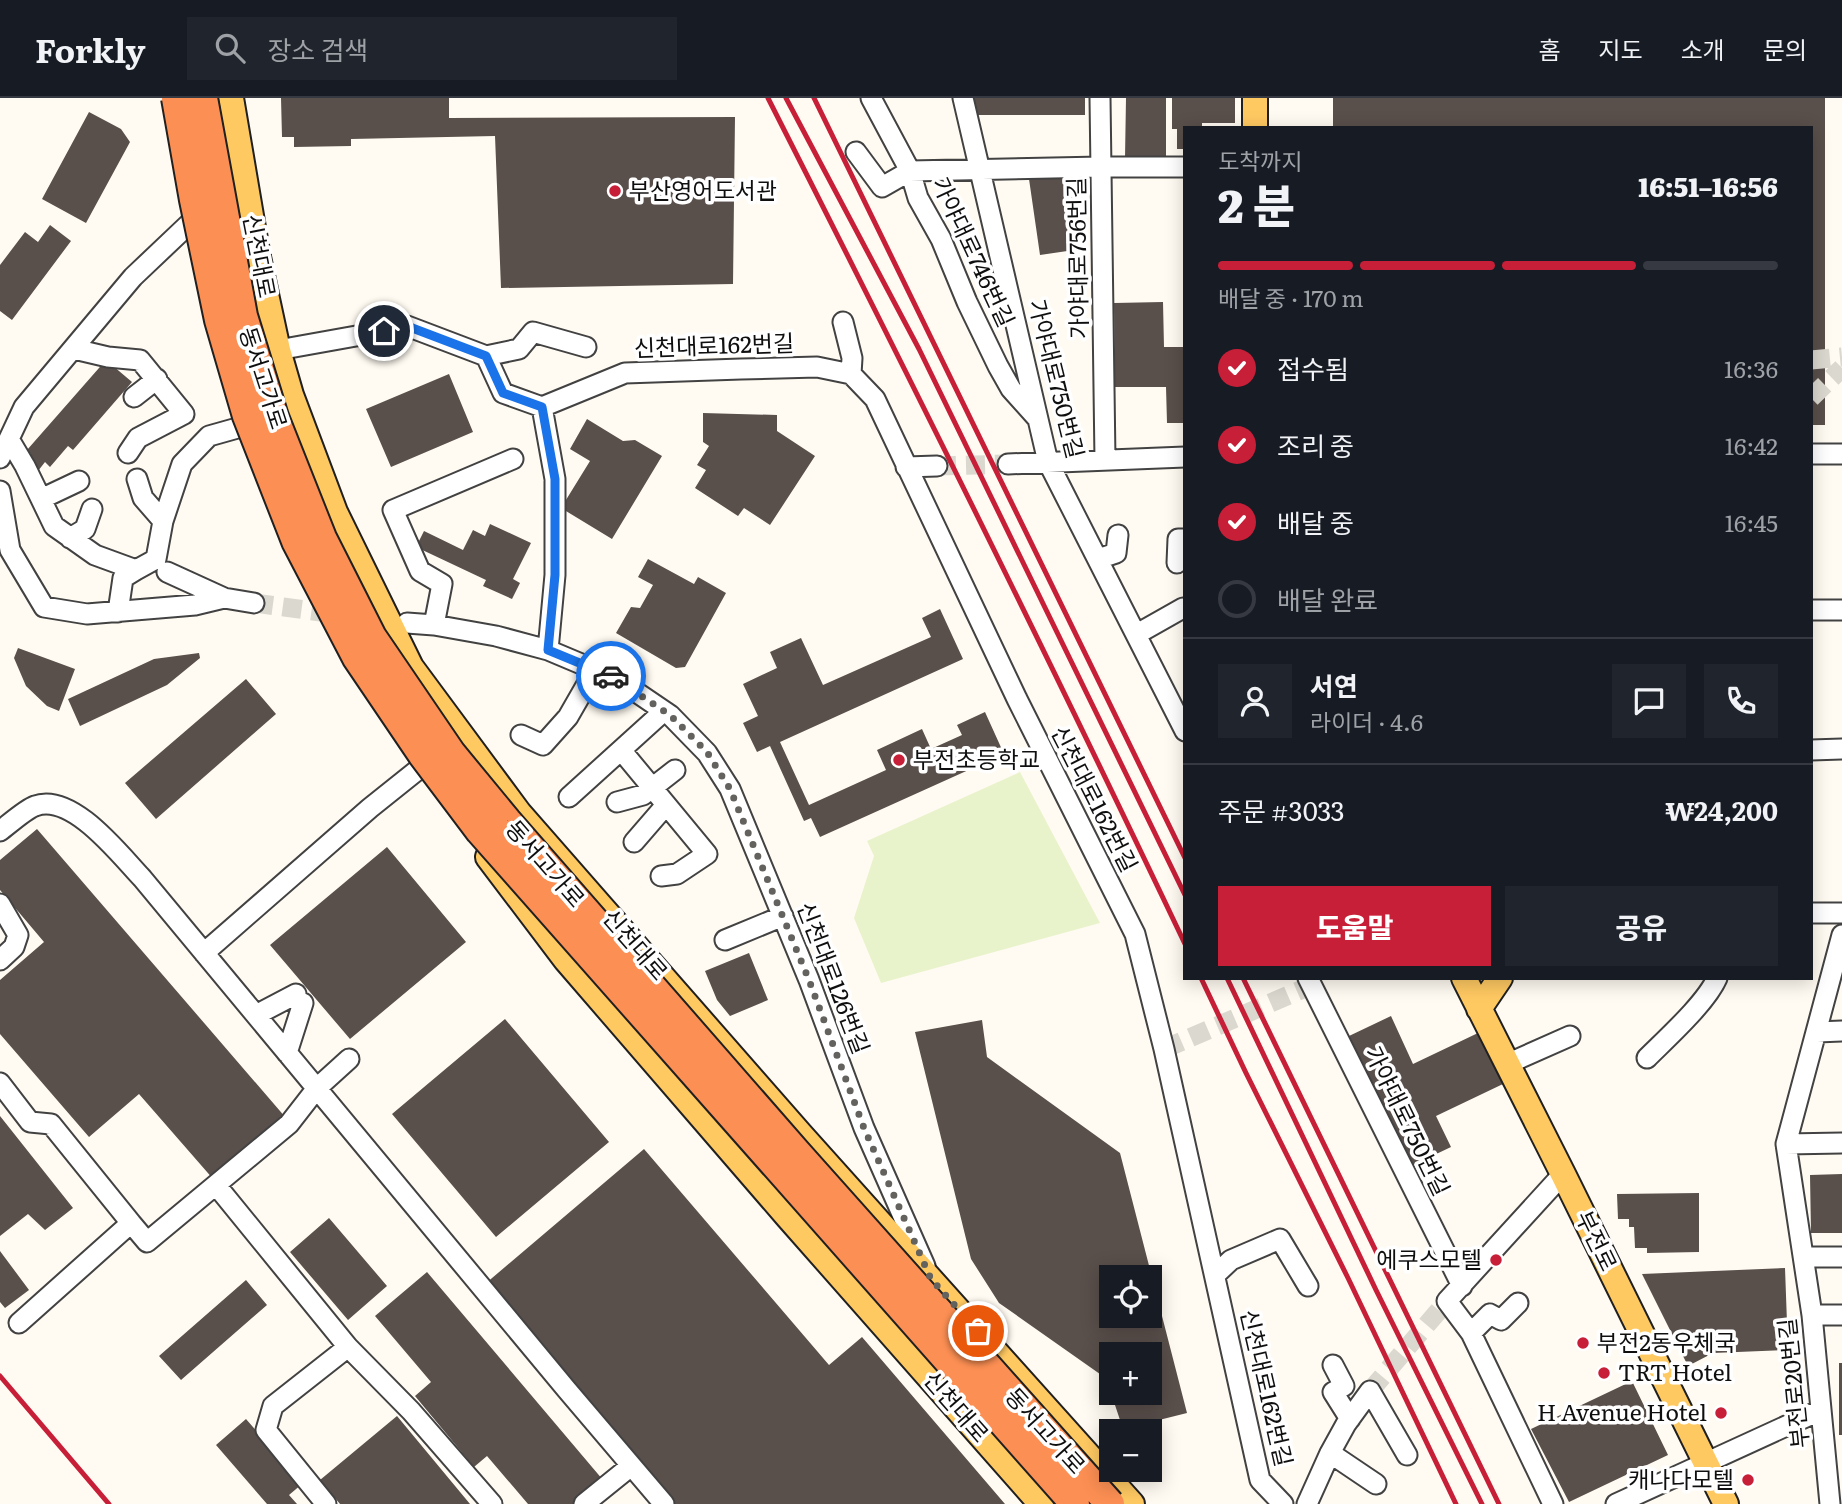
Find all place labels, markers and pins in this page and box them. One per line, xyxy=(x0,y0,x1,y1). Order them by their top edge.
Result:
place label: 부산영어도서관 xyxy=(629,172,777,206)
marker: 부산영어도서관 xyxy=(607,183,623,199)
pin xyxy=(354,301,414,361)
place label: 부전초등학교 xyxy=(913,741,1040,775)
marker: 부전초등학교 xyxy=(891,752,907,768)
place label: 에쿠스모텔 xyxy=(1376,1241,1482,1275)
marker: 에쿠스모텔 xyxy=(1488,1252,1504,1268)
pin xyxy=(948,1301,1008,1361)
place label: 부전2동우체국 xyxy=(1597,1324,1736,1358)
marker: 부전2동우체국 xyxy=(1575,1335,1591,1351)
place label: TRT Hotel xyxy=(1618,1354,1732,1388)
marker: TRT Hotel xyxy=(1596,1365,1612,1381)
place label: H Avenue Hotel xyxy=(1537,1394,1707,1428)
marker: H Avenue Hotel xyxy=(1713,1405,1729,1421)
place label: 캐나다모텔 xyxy=(1628,1461,1734,1495)
marker: 캐나다모텔 xyxy=(1740,1472,1756,1488)

